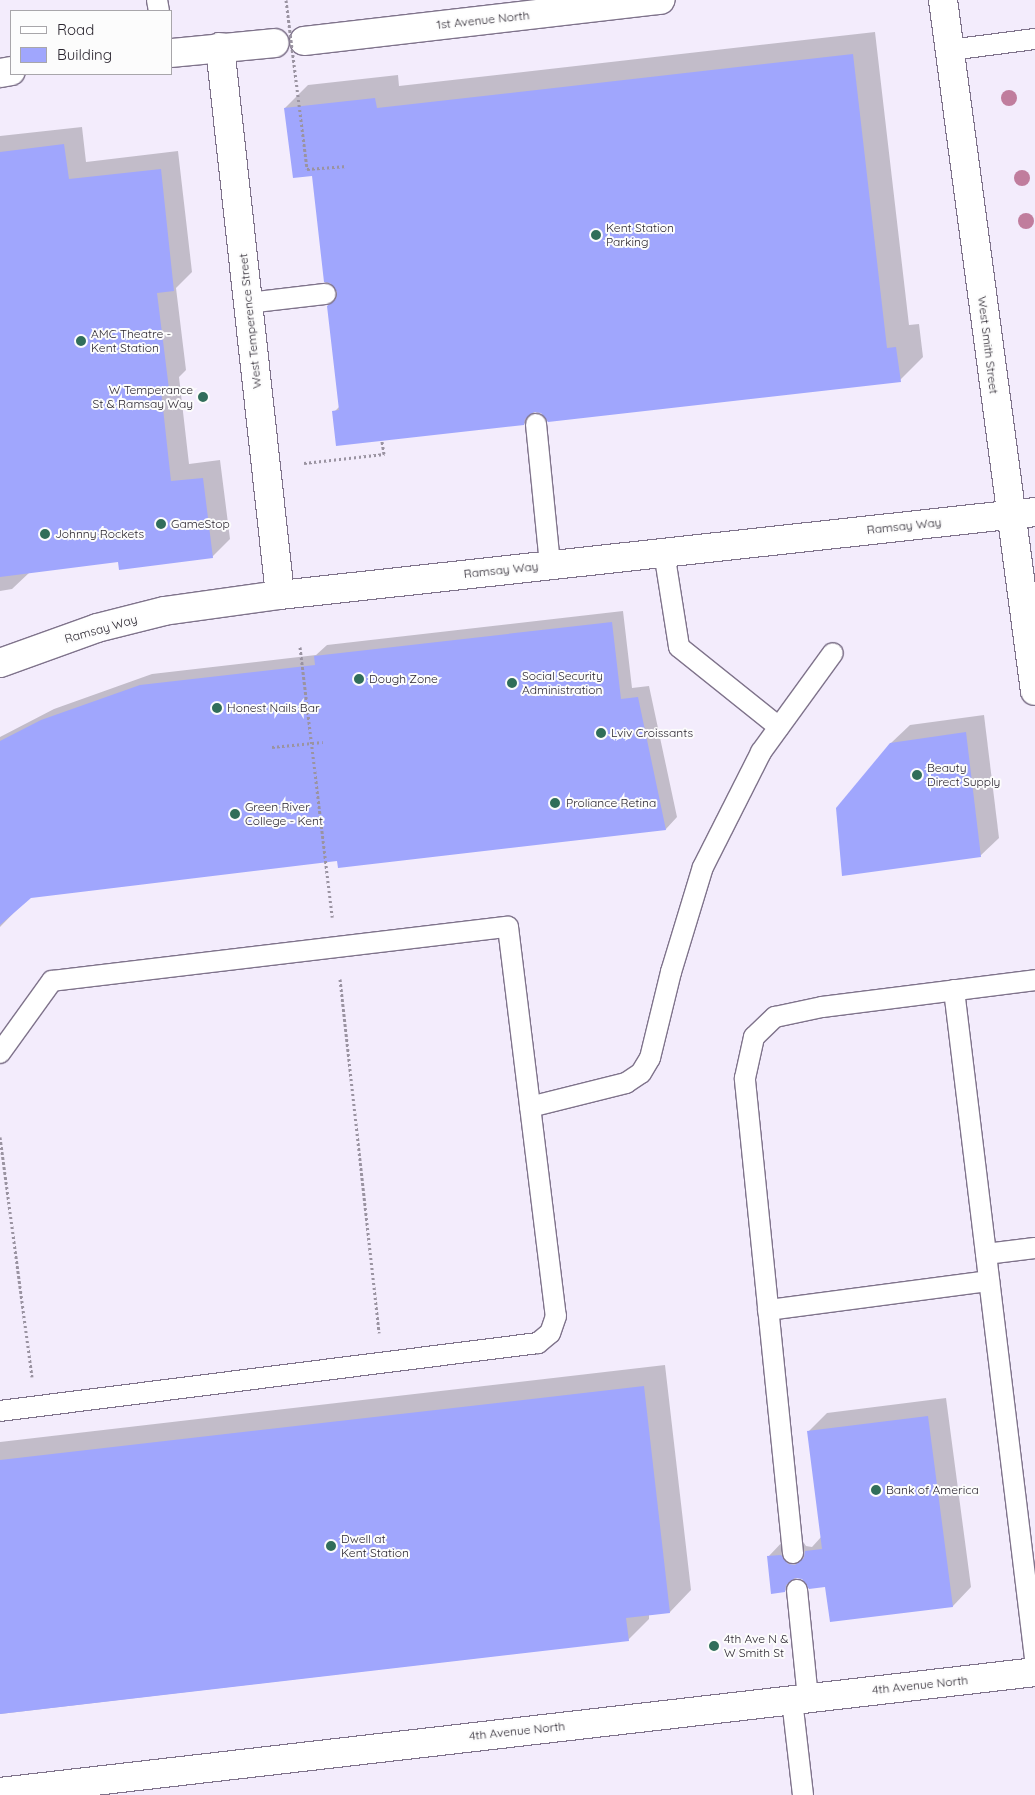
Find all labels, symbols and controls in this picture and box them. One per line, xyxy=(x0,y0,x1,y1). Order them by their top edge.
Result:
street label: 1st Avenue North xyxy=(436,8,530,32)
legend xyxy=(10,10,172,75)
text: Road xyxy=(57,20,94,39)
text: Building xyxy=(57,45,112,64)
place label: Kent Station Parking xyxy=(606,221,674,249)
marker: Kent Station Parking xyxy=(590,229,602,241)
street label: West Temperence Street xyxy=(236,253,264,389)
street label: West Smith Street xyxy=(975,295,1001,395)
place label: AMC Theatre - Kent Station xyxy=(91,327,171,355)
marker: AMC Theatre - Kent Station xyxy=(75,335,87,347)
place label: W Temperance St & Ramsay Way xyxy=(93,383,193,411)
marker: W Temperance St & Ramsay Way xyxy=(197,391,209,403)
street label: Ramsay Way xyxy=(866,515,942,537)
place label: GameStop xyxy=(171,517,230,531)
marker: GameStop xyxy=(155,518,167,530)
place label: Johnny Rockets xyxy=(55,527,144,541)
marker: Johnny Rockets xyxy=(39,528,51,540)
street label: Ramsay Way xyxy=(463,559,539,581)
street label: Ramsay Way xyxy=(63,612,139,646)
place label: Social Security Administration xyxy=(522,669,603,697)
place label: Dough Zone xyxy=(369,672,438,686)
marker: Dough Zone xyxy=(353,673,365,685)
marker: Social Security Administration xyxy=(506,677,518,689)
place label: Honest Nails Bar xyxy=(227,701,320,715)
marker: Honest Nails Bar xyxy=(211,702,223,714)
place label: Lviv Croissants xyxy=(611,726,693,740)
marker: Lviv Croissants xyxy=(595,727,607,739)
place label: Beauty Direct Supply xyxy=(927,761,1000,789)
marker: Beauty Direct Supply xyxy=(911,769,923,781)
marker: Proliance Retina xyxy=(548,796,562,810)
place label: Proliance Retina xyxy=(566,796,656,810)
place label: Green River College - Kent xyxy=(245,800,323,828)
marker: Green River College - Kent xyxy=(229,808,241,820)
place label: Bank of America xyxy=(886,1483,979,1497)
marker: Bank of America xyxy=(870,1484,882,1496)
place label: Dwell at Kent Station xyxy=(341,1532,409,1560)
marker: Dwell at Kent Station xyxy=(325,1540,337,1552)
place label: 4th Ave N & W Smith St xyxy=(724,1632,788,1660)
marker: 4th Ave N & W Smith St xyxy=(708,1640,720,1652)
street label: 4th Avenue North xyxy=(871,1673,969,1697)
street label: 4th Avenue North xyxy=(468,1719,566,1743)

